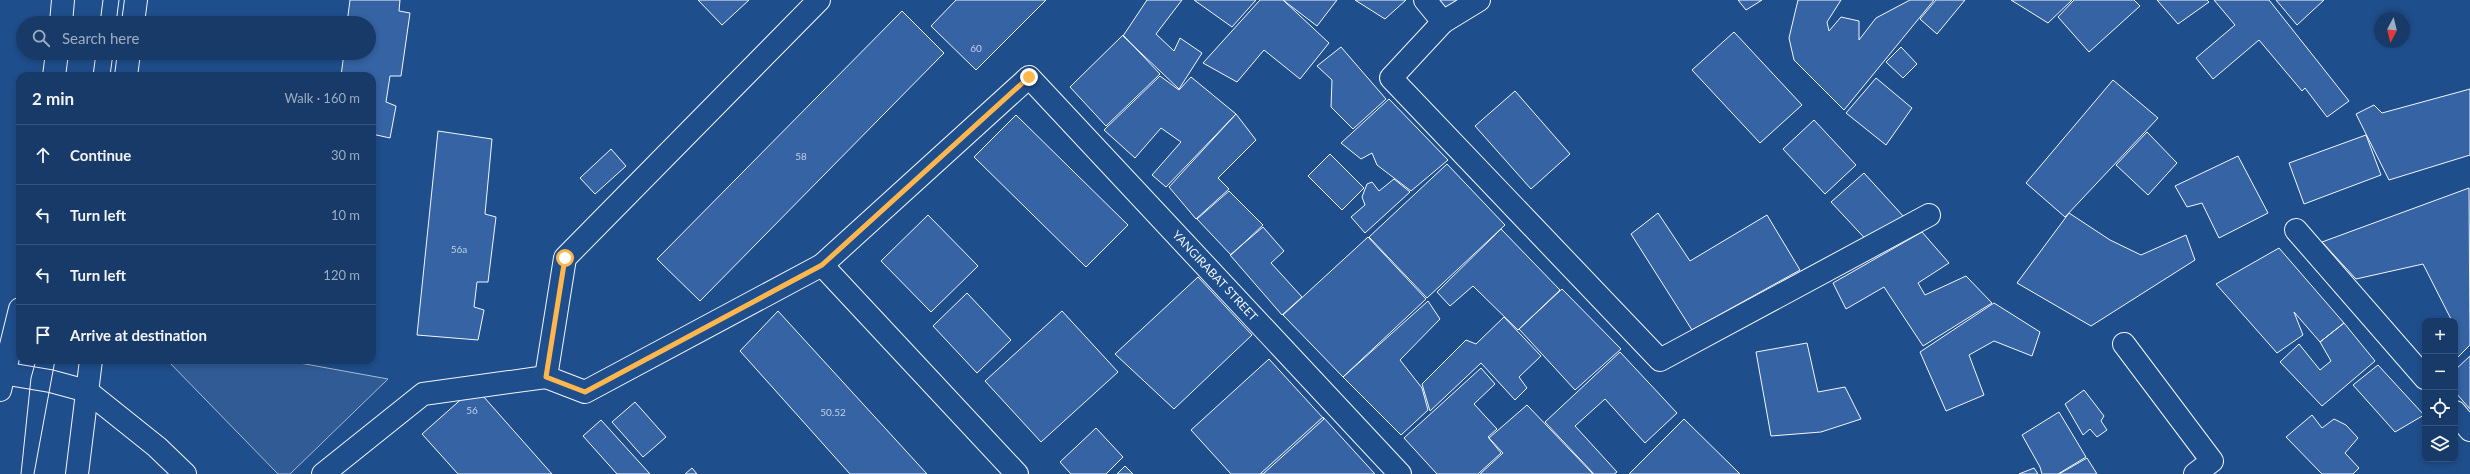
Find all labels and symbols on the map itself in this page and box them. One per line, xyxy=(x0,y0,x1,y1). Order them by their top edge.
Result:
north arrow xyxy=(2374,12,2410,48)
house number: 60 xyxy=(970,42,982,54)
route end xyxy=(1020,68,1038,86)
house number: 58 xyxy=(795,150,807,162)
street label: YANGIRABAT STREET xyxy=(1169,227,1261,324)
house number: 56а xyxy=(451,243,467,255)
route start xyxy=(556,249,574,267)
house number: 56 xyxy=(466,404,478,416)
house number: 50.52 xyxy=(820,406,846,418)

